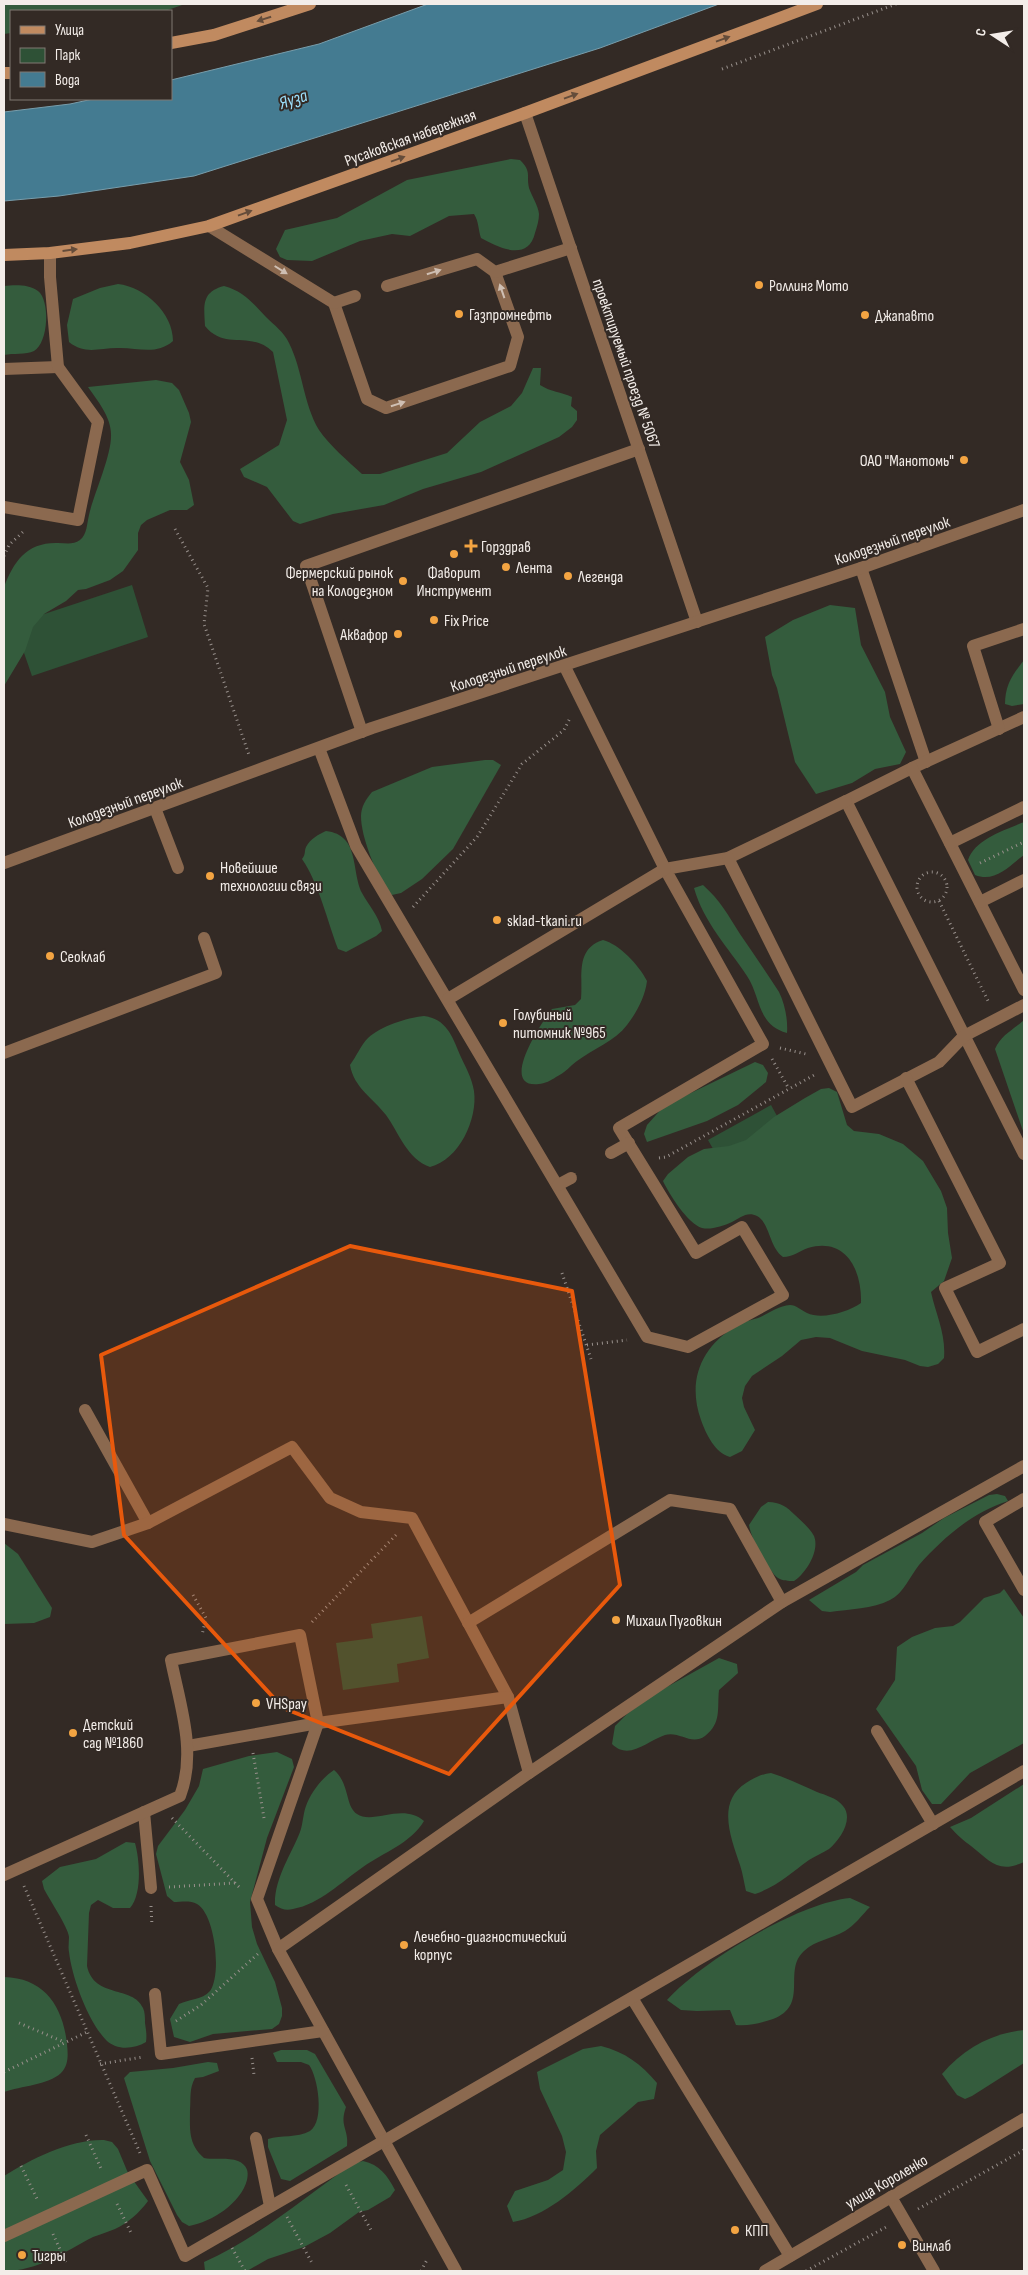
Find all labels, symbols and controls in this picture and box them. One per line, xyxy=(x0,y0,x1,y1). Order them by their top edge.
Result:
legend xyxy=(10,10,172,100)
north arrow xyxy=(968,10,1018,60)
one-way arrow xyxy=(256,15,271,23)
text: Улица xyxy=(55,21,84,40)
text: С xyxy=(972,27,990,38)
one-way arrow xyxy=(716,35,731,43)
text: Парк xyxy=(55,46,81,65)
text: Вода xyxy=(55,71,80,90)
water label: Яуза xyxy=(275,85,311,114)
one-way arrow xyxy=(564,92,579,100)
street label: Русаковская набережная xyxy=(342,106,479,171)
one-way arrow xyxy=(391,154,406,162)
one-way arrow xyxy=(238,209,253,216)
one-way arrow xyxy=(62,246,78,254)
one-way arrow xyxy=(274,265,287,275)
one-way arrow xyxy=(426,268,441,276)
street label: проектируемый проезд № 5067 xyxy=(588,276,664,451)
place label: Роллинг Мото xyxy=(769,277,849,296)
marker: Роллинг Мото xyxy=(753,279,765,291)
one-way arrow xyxy=(497,283,505,298)
place label: Газпромнефть xyxy=(469,306,552,325)
place label: Джапавто xyxy=(875,307,934,326)
marker: Газпромнефть xyxy=(453,308,465,320)
marker: Джапавто xyxy=(859,309,871,321)
one-way arrow xyxy=(391,399,406,407)
place label: ОАО "Манотомь" xyxy=(860,452,954,471)
marker: ОАО "Манотомь" xyxy=(958,454,970,466)
street label: Колодезный переулок xyxy=(832,512,953,570)
place label: Горздрав xyxy=(481,538,531,557)
marker: Горздрав xyxy=(465,540,477,552)
marker: Фаворит Инструмент xyxy=(448,548,460,560)
place label: Лента xyxy=(515,559,553,578)
marker: Лента xyxy=(500,561,512,573)
place label: Фермерский рынок на Колодезном xyxy=(285,564,394,601)
place label: Фаворит Инструмент xyxy=(416,564,492,601)
place label: Легенда xyxy=(577,568,623,587)
marker: Легенда xyxy=(562,570,574,582)
marker: Фермерский рынок на Колодезном xyxy=(397,575,409,587)
place label: Fix Price xyxy=(444,612,489,631)
marker: Fix Price xyxy=(428,614,440,626)
place label: Аквафор xyxy=(339,626,388,645)
marker: Аквафор xyxy=(392,628,404,640)
street label: Колодезный переулок xyxy=(448,641,570,697)
street label: Колодезный переулок xyxy=(66,774,186,833)
place label: Новейшие технологии связи xyxy=(220,859,322,896)
marker: Новейшие технологии связи xyxy=(204,870,216,882)
place label: sklad-tkani.ru xyxy=(507,912,582,931)
marker: sklad-tkani.ru xyxy=(491,914,503,926)
place label: Сеоклаб xyxy=(60,948,106,967)
marker: Сеоклаб xyxy=(44,950,56,962)
place label: Голубиный питомник №965 xyxy=(513,1006,606,1043)
marker: Голубиный питомник №965 xyxy=(497,1017,509,1029)
place label: Михаил Пуговкин xyxy=(626,1612,722,1631)
marker: Михаил Пуговкин xyxy=(610,1614,622,1626)
place label: VHSpay xyxy=(266,1695,307,1714)
marker: VHSpay xyxy=(250,1697,262,1709)
place label: Детский сад №1860 xyxy=(83,1716,143,1753)
marker: Детский сад №1860 xyxy=(67,1727,79,1739)
place label: Лечебно-диагностический корпус xyxy=(413,1928,567,1965)
marker: Лечебно-диагностический корпус xyxy=(398,1939,410,1951)
street label: улица Короленко xyxy=(842,2151,931,2214)
place label: КПП xyxy=(745,2222,768,2241)
marker: КПП xyxy=(729,2224,741,2236)
place label: Винлаб xyxy=(912,2237,951,2256)
marker: Винлаб xyxy=(896,2239,908,2251)
place label: Тигры xyxy=(32,2247,66,2266)
marker: Тигры xyxy=(16,2249,28,2261)

